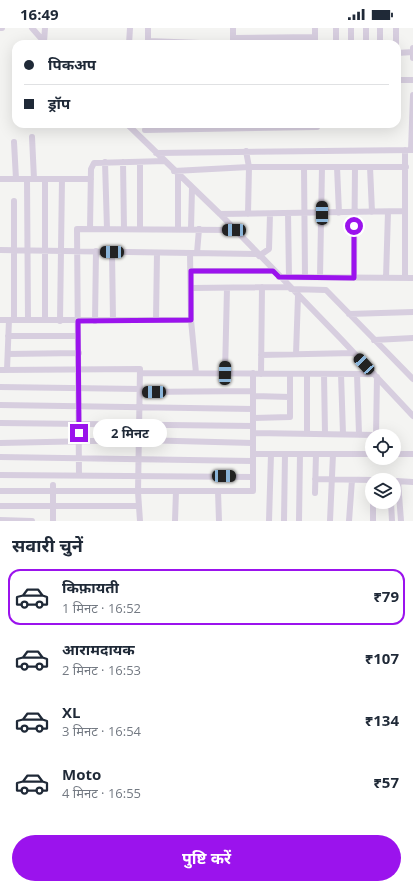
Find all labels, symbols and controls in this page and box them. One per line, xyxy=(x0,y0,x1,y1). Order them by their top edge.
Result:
text: 16:49 xyxy=(20,4,59,24)
text: पिकअप xyxy=(48,54,96,74)
text: ड्रॉप xyxy=(48,93,70,113)
car xyxy=(316,201,328,225)
route start xyxy=(345,217,363,235)
car xyxy=(222,224,246,236)
car xyxy=(100,246,124,258)
car xyxy=(351,351,377,377)
car xyxy=(219,361,231,385)
car xyxy=(142,386,166,398)
callout: 2 मिनट xyxy=(93,419,167,447)
route end xyxy=(70,424,88,442)
text: 2 मिनट xyxy=(111,424,149,442)
map controls xyxy=(365,429,401,509)
button: locate xyxy=(365,429,401,465)
car xyxy=(212,470,236,482)
button: layers xyxy=(365,473,401,509)
text: सवारी चुनें xyxy=(12,533,83,557)
text: किफ़ायती xyxy=(62,577,119,597)
icon: car xyxy=(14,579,50,615)
text: ₹79 xyxy=(373,586,399,606)
text: 1 मिनट · 16:52 xyxy=(62,599,141,617)
text: आरामदायक xyxy=(62,639,135,659)
icon: car xyxy=(14,641,50,677)
text: ₹107 xyxy=(365,648,399,668)
text: 2 मिनट · 16:53 xyxy=(62,661,141,679)
text: XL xyxy=(62,702,80,722)
icon: car xyxy=(14,703,50,739)
text: ₹134 xyxy=(365,710,399,730)
text: 3 मिनट · 16:54 xyxy=(62,722,141,740)
text: Moto xyxy=(62,764,101,784)
icon: car xyxy=(14,765,50,801)
text: ₹57 xyxy=(373,772,399,792)
text: 4 मिनट · 16:55 xyxy=(62,784,141,802)
button: पुष्टि करें xyxy=(12,835,401,881)

